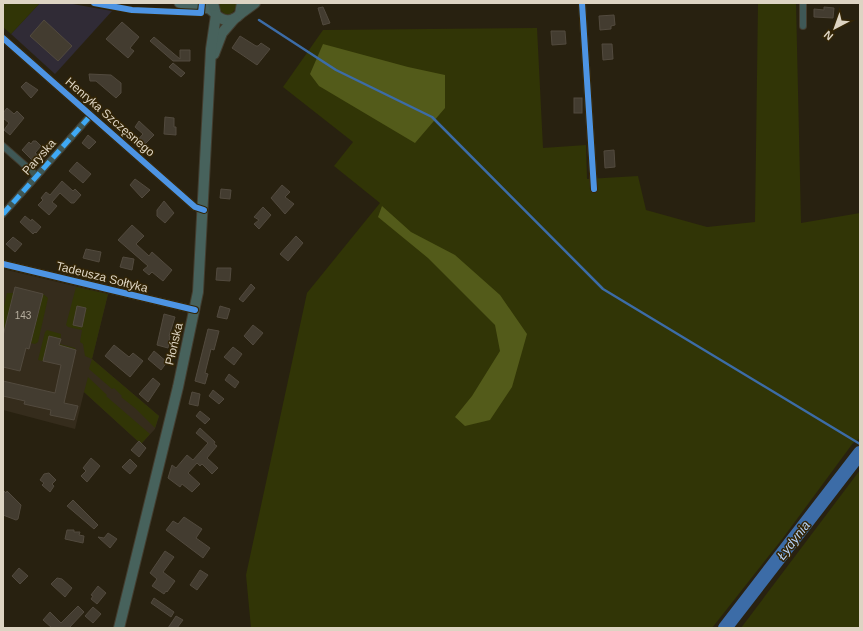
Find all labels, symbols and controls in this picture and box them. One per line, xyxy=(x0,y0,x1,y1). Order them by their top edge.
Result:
north arrow xyxy=(815,8,855,48)
text: N xyxy=(821,28,835,43)
street label: Henryka Szczęsnego xyxy=(63,75,158,160)
street label: Paryska xyxy=(19,136,59,178)
street label: Tadeusza Sołtyka xyxy=(55,259,150,295)
house number: 143 xyxy=(15,310,32,321)
street label: Płońska xyxy=(162,321,186,366)
water label: Łydynia xyxy=(774,518,813,563)

